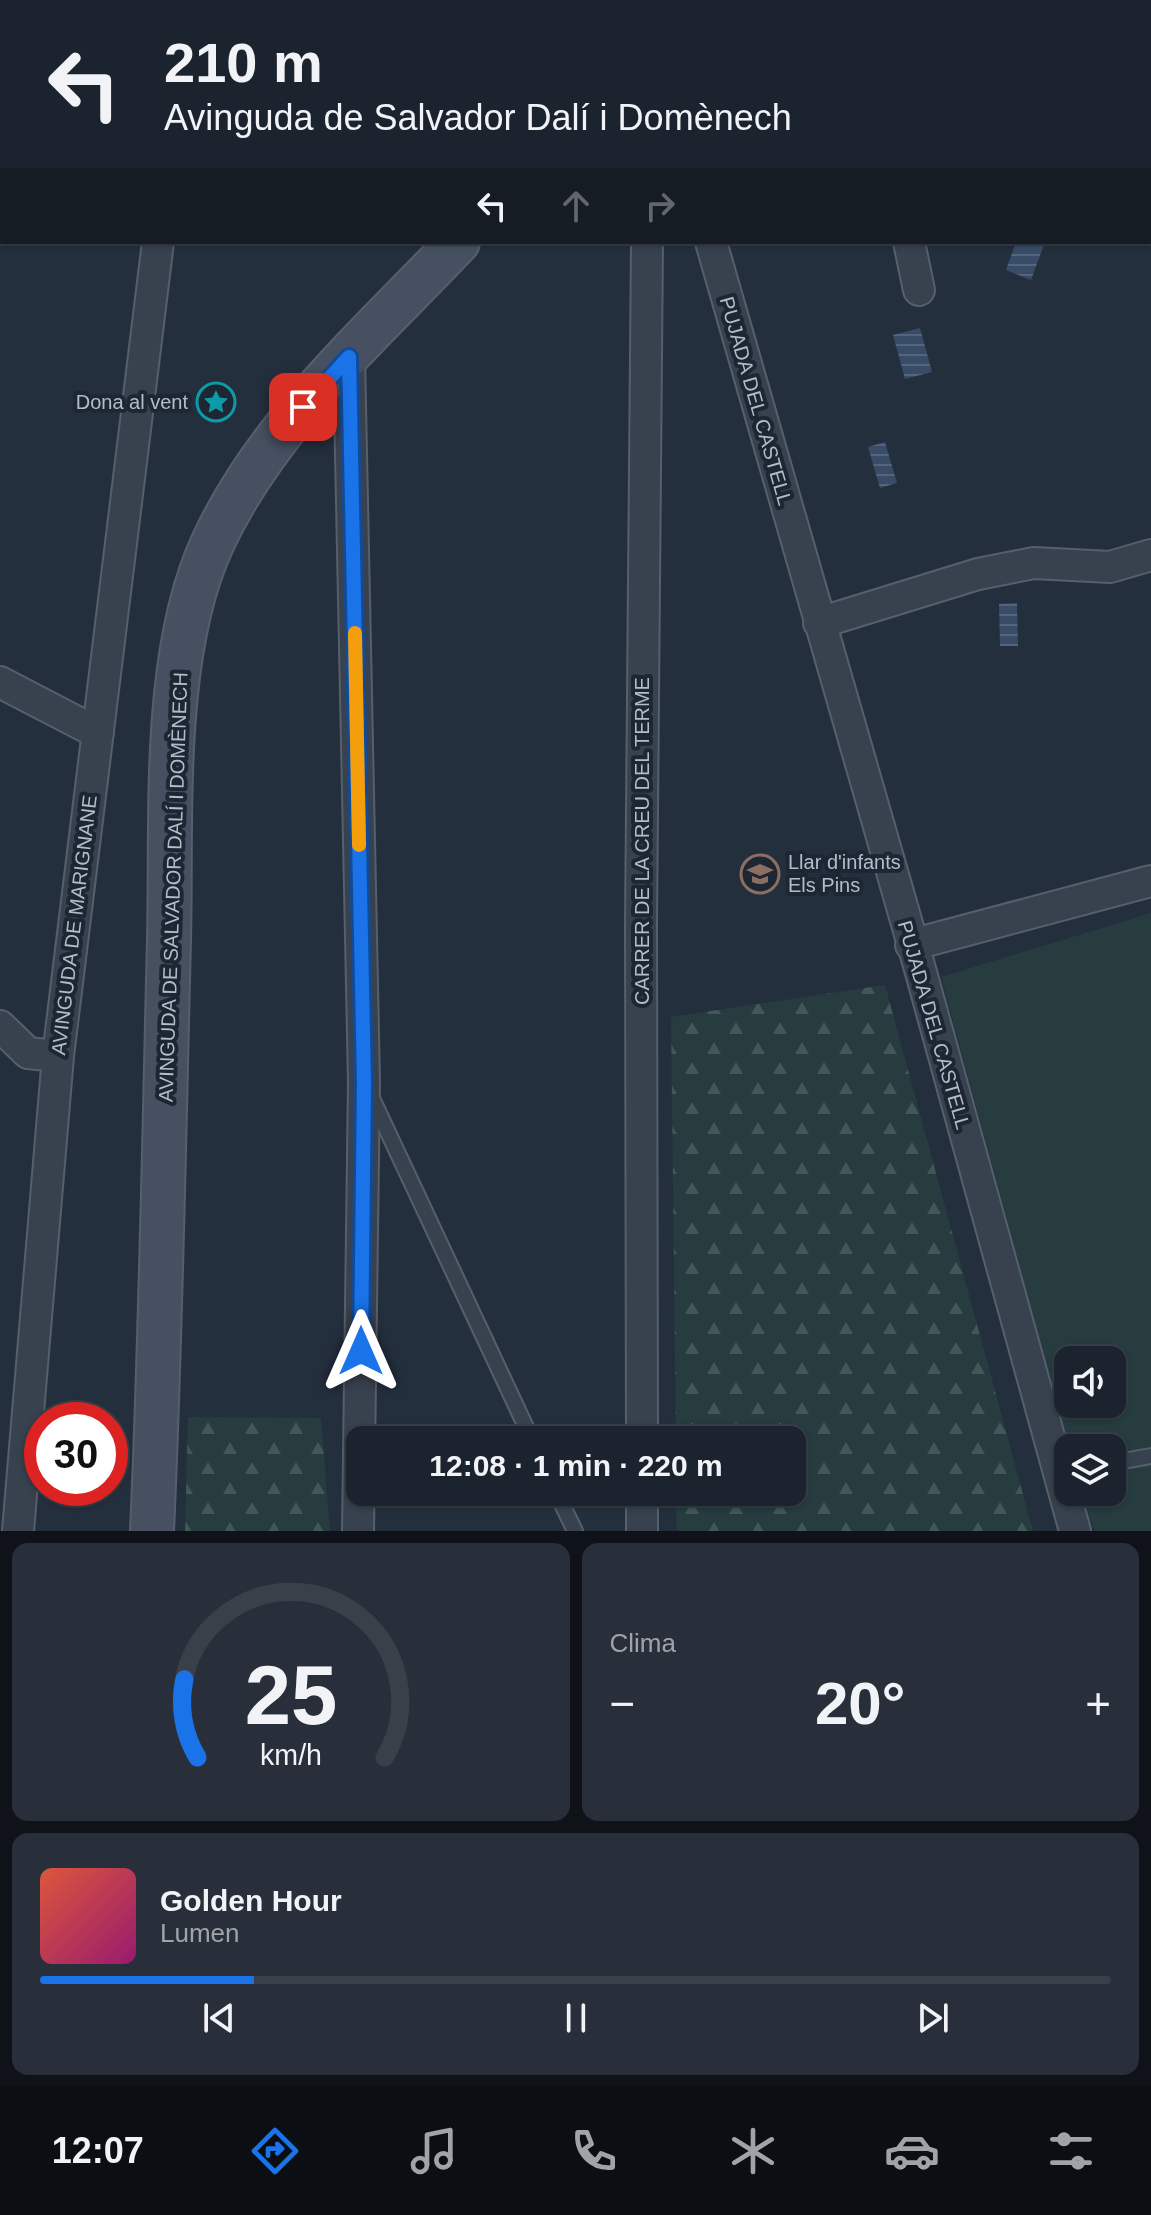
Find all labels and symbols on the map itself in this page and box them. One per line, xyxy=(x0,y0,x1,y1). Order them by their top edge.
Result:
street label: PUJADA DEL CASTELL xyxy=(716,294,796,508)
pin xyxy=(269,373,337,441)
place icon: Dona al vent xyxy=(195,381,237,423)
place label: Dona al vent xyxy=(76,391,188,413)
street label: AVINGUDA DE SALVADOR DALÍ I DOMÈNECH xyxy=(155,672,191,1102)
street label: CARRER DE LA CREU DEL TERME xyxy=(631,677,653,1005)
street label: AVINGUDA DE MARIGNANE xyxy=(47,794,101,1056)
place label: Llar d'infants Els Pins xyxy=(788,851,901,896)
school or university icon: Llar d'infants Els Pins xyxy=(739,853,781,895)
street label: PUJADA DEL CASTELL xyxy=(894,918,974,1132)
position arrow xyxy=(319,1309,403,1393)
speed limit sign: 30 xyxy=(24,1402,128,1506)

